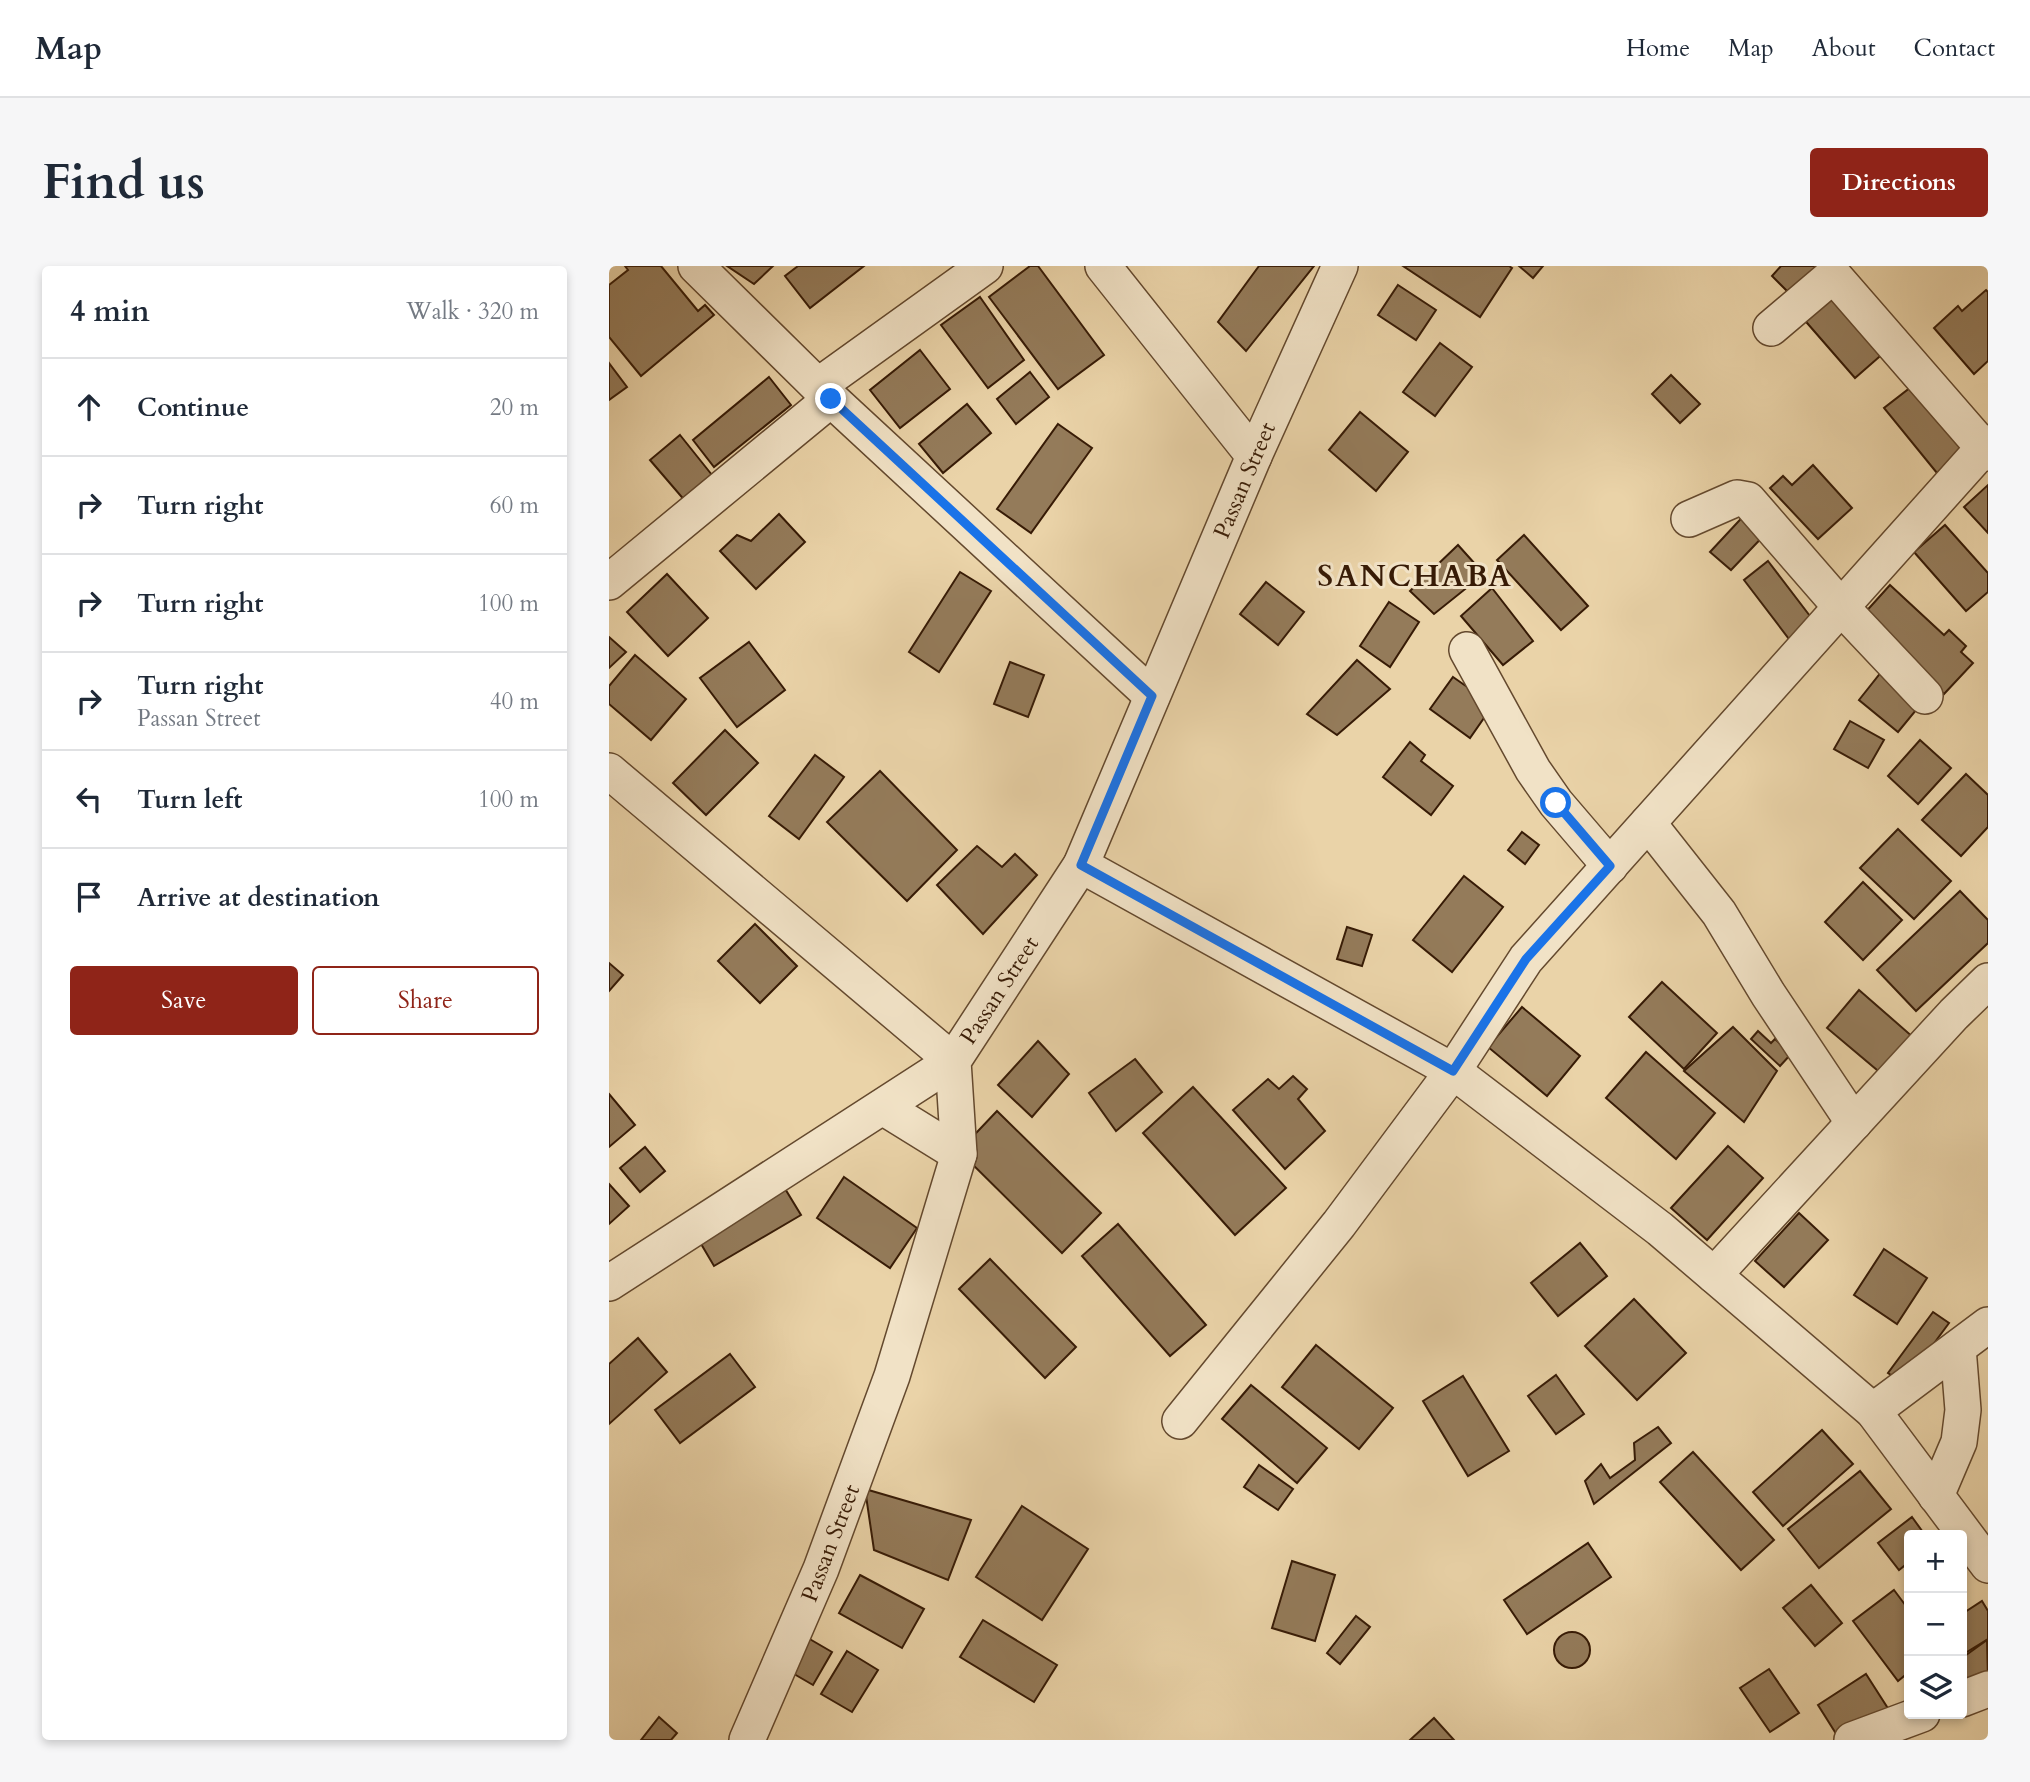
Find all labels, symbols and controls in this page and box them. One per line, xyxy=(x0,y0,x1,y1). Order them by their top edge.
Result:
text: Map xyxy=(35,26,102,71)
text: Home xyxy=(1626,32,1690,65)
text: Map xyxy=(1728,32,1774,65)
text: About xyxy=(1812,32,1876,65)
text: Contact xyxy=(1914,32,1995,65)
button: Directions xyxy=(1810,148,1988,217)
text: Find us xyxy=(42,149,205,216)
text: 4 min xyxy=(70,291,150,332)
text: Walk · 320 m xyxy=(406,296,539,327)
route end xyxy=(815,383,846,414)
icon: ahead xyxy=(70,388,108,426)
text: Continue xyxy=(137,390,249,425)
text: 20 m xyxy=(490,392,539,423)
street label: Passan Street xyxy=(1206,417,1283,543)
icon: right xyxy=(70,486,108,524)
text: Turn right xyxy=(137,488,264,523)
text: 60 m xyxy=(490,490,539,521)
district label: SANCHABA xyxy=(1317,556,1513,597)
icon: right xyxy=(70,584,108,622)
text: Turn right xyxy=(137,586,264,621)
text: 100 m xyxy=(478,588,539,619)
text: Turn right xyxy=(137,668,264,703)
icon: right xyxy=(70,682,108,720)
text: 40 m xyxy=(490,686,539,717)
text: Passan Street xyxy=(137,703,260,734)
icon: left xyxy=(70,780,108,818)
text: Turn left xyxy=(137,782,242,817)
text: 100 m xyxy=(478,784,539,815)
route start xyxy=(1540,787,1571,818)
icon: arrive xyxy=(70,878,108,916)
text: Arrive at destination xyxy=(137,880,380,915)
street label: Passan Street xyxy=(953,930,1046,1050)
button: Save xyxy=(70,966,298,1035)
button: Share xyxy=(312,966,539,1035)
street label: Passan Street xyxy=(794,1480,867,1606)
map controls xyxy=(1904,1530,1967,1719)
button: + xyxy=(1904,1530,1967,1593)
button: − xyxy=(1904,1593,1967,1656)
button: layers xyxy=(1904,1656,1967,1719)

